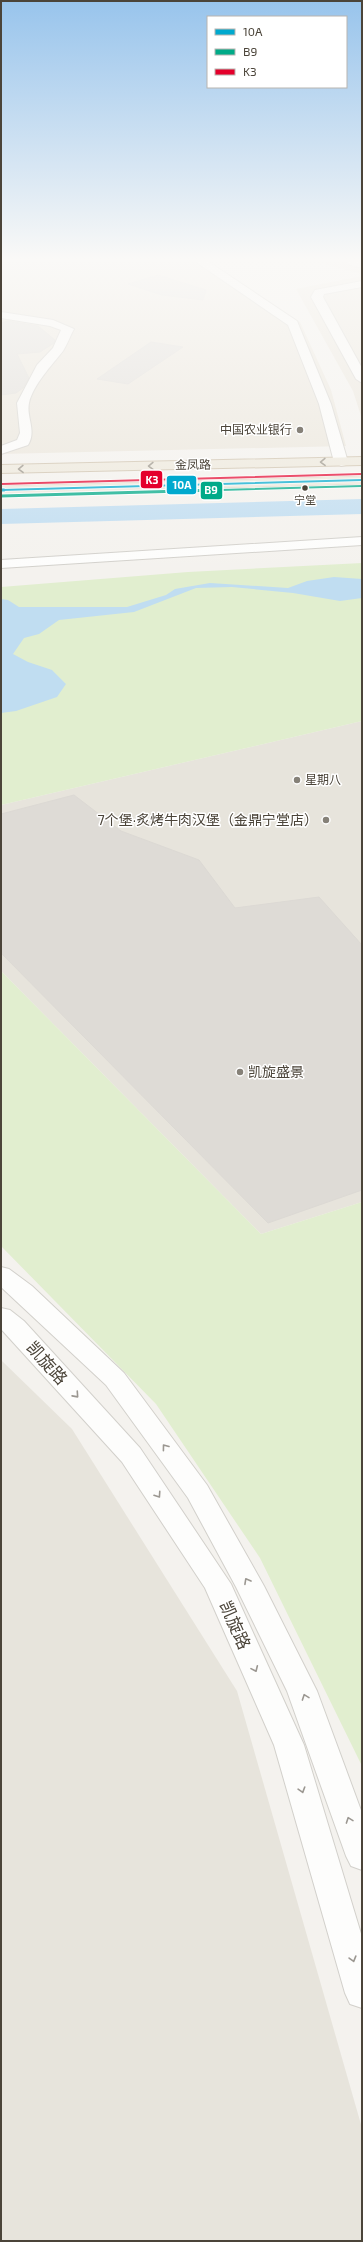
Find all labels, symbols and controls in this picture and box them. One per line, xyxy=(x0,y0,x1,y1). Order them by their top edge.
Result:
legend xyxy=(207,16,347,88)
text: 10A xyxy=(243,24,263,38)
text: B9 xyxy=(243,44,257,58)
text: K3 xyxy=(243,64,257,78)
place label: 中国农业银行 xyxy=(220,422,292,436)
marker: 中国农业银行 xyxy=(295,425,305,435)
street label: 金凤路 xyxy=(175,457,211,471)
one-way arrow xyxy=(320,458,326,466)
one-way arrow xyxy=(148,462,154,470)
one-way arrow xyxy=(18,464,24,473)
line badge: K3 xyxy=(140,470,163,489)
text: K3 xyxy=(145,473,159,486)
line badge: 10A xyxy=(166,475,197,495)
text: 10A xyxy=(173,478,192,491)
line badge: B9 xyxy=(200,481,223,500)
text: B9 xyxy=(204,483,218,496)
marker: 宁堂 xyxy=(300,483,310,493)
place label: 宁堂 xyxy=(294,493,316,506)
place label: 星期八 xyxy=(305,772,341,786)
marker: 星期八 xyxy=(292,775,302,785)
place label: 7个堡·炙烤牛肉汉堡（金鼎宁堂店） xyxy=(98,811,318,828)
marker: 7个堡·炙烤牛肉汉堡（金鼎宁堂店） xyxy=(321,815,331,825)
place label: 凯旋盛景 xyxy=(248,1063,304,1080)
marker: 凯旋盛景 xyxy=(235,1067,245,1077)
street label: 凯旋路 xyxy=(23,1337,72,1388)
one-way arrow xyxy=(71,1390,78,1397)
one-way arrow xyxy=(162,1444,169,1451)
one-way arrow xyxy=(153,1491,161,1498)
one-way arrow xyxy=(245,1578,252,1585)
street label: 凯旋路 xyxy=(216,1597,255,1652)
one-way arrow xyxy=(250,1665,258,1672)
one-way arrow xyxy=(301,1694,309,1701)
one-way arrow xyxy=(297,1786,306,1793)
one-way arrow xyxy=(345,1816,353,1823)
one-way arrow xyxy=(348,1955,357,1962)

